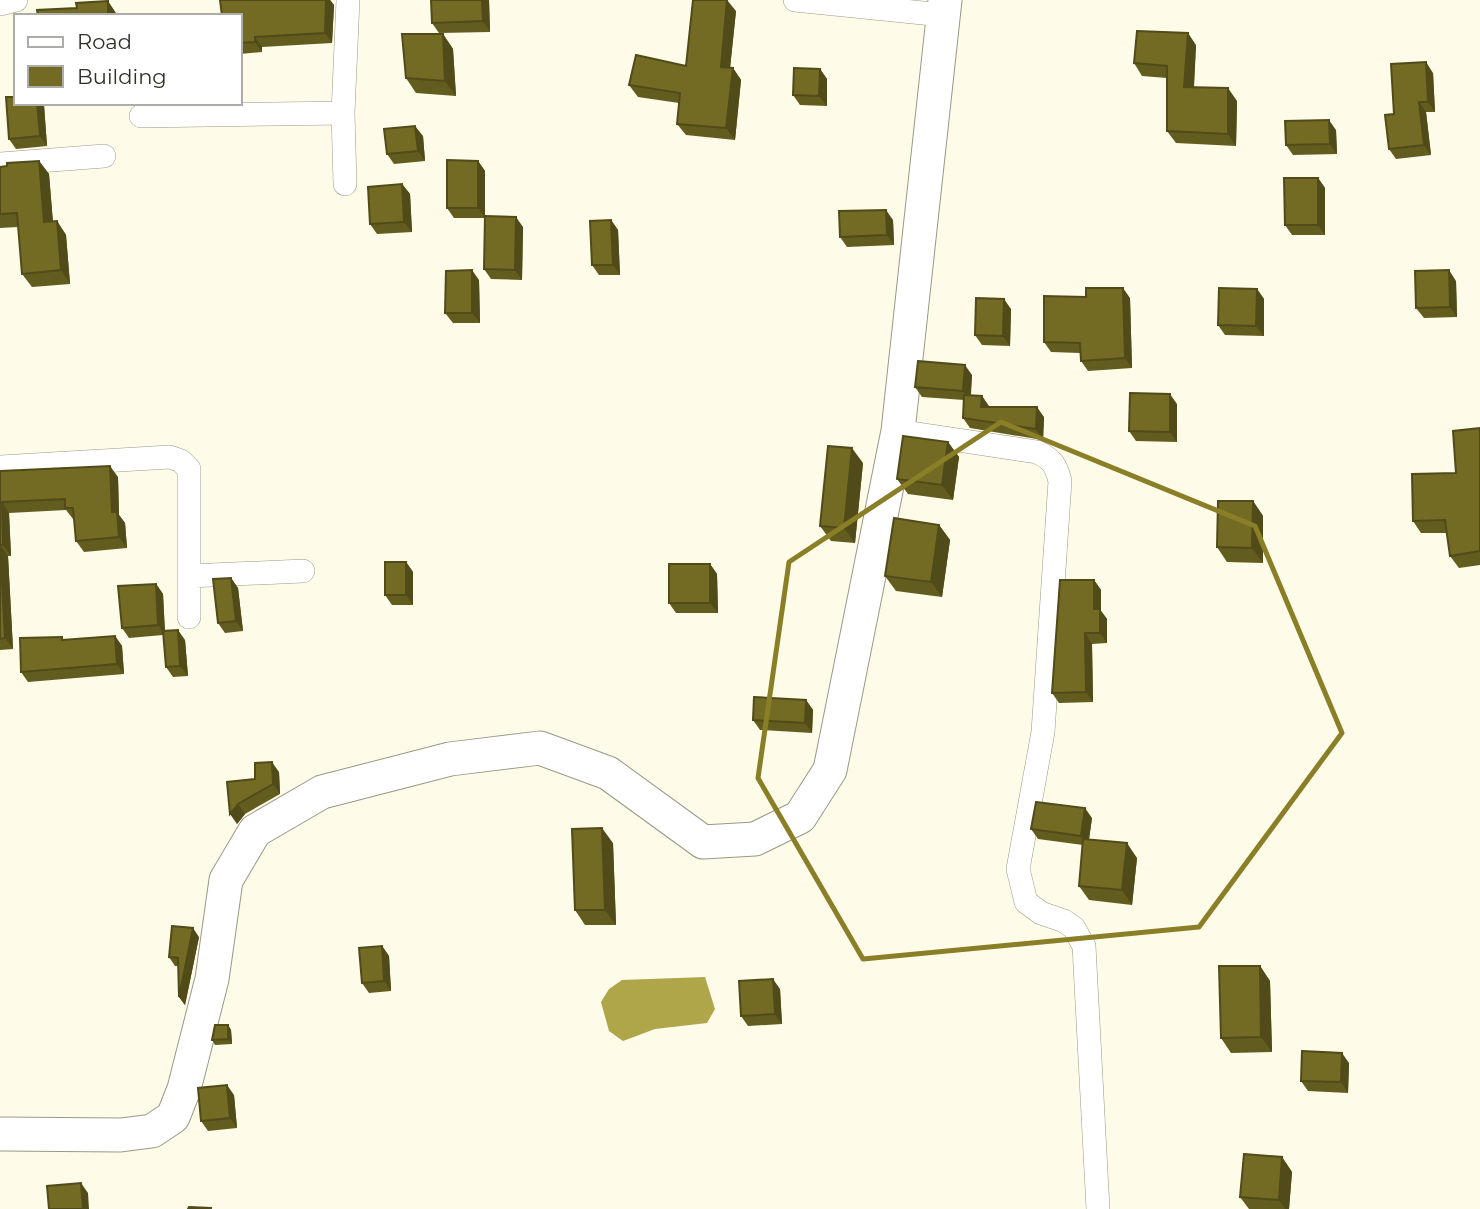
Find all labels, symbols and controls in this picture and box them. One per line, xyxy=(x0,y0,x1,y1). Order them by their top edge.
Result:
legend xyxy=(14,14,242,105)
text: Road xyxy=(77,29,132,54)
text: Building xyxy=(77,64,167,89)

